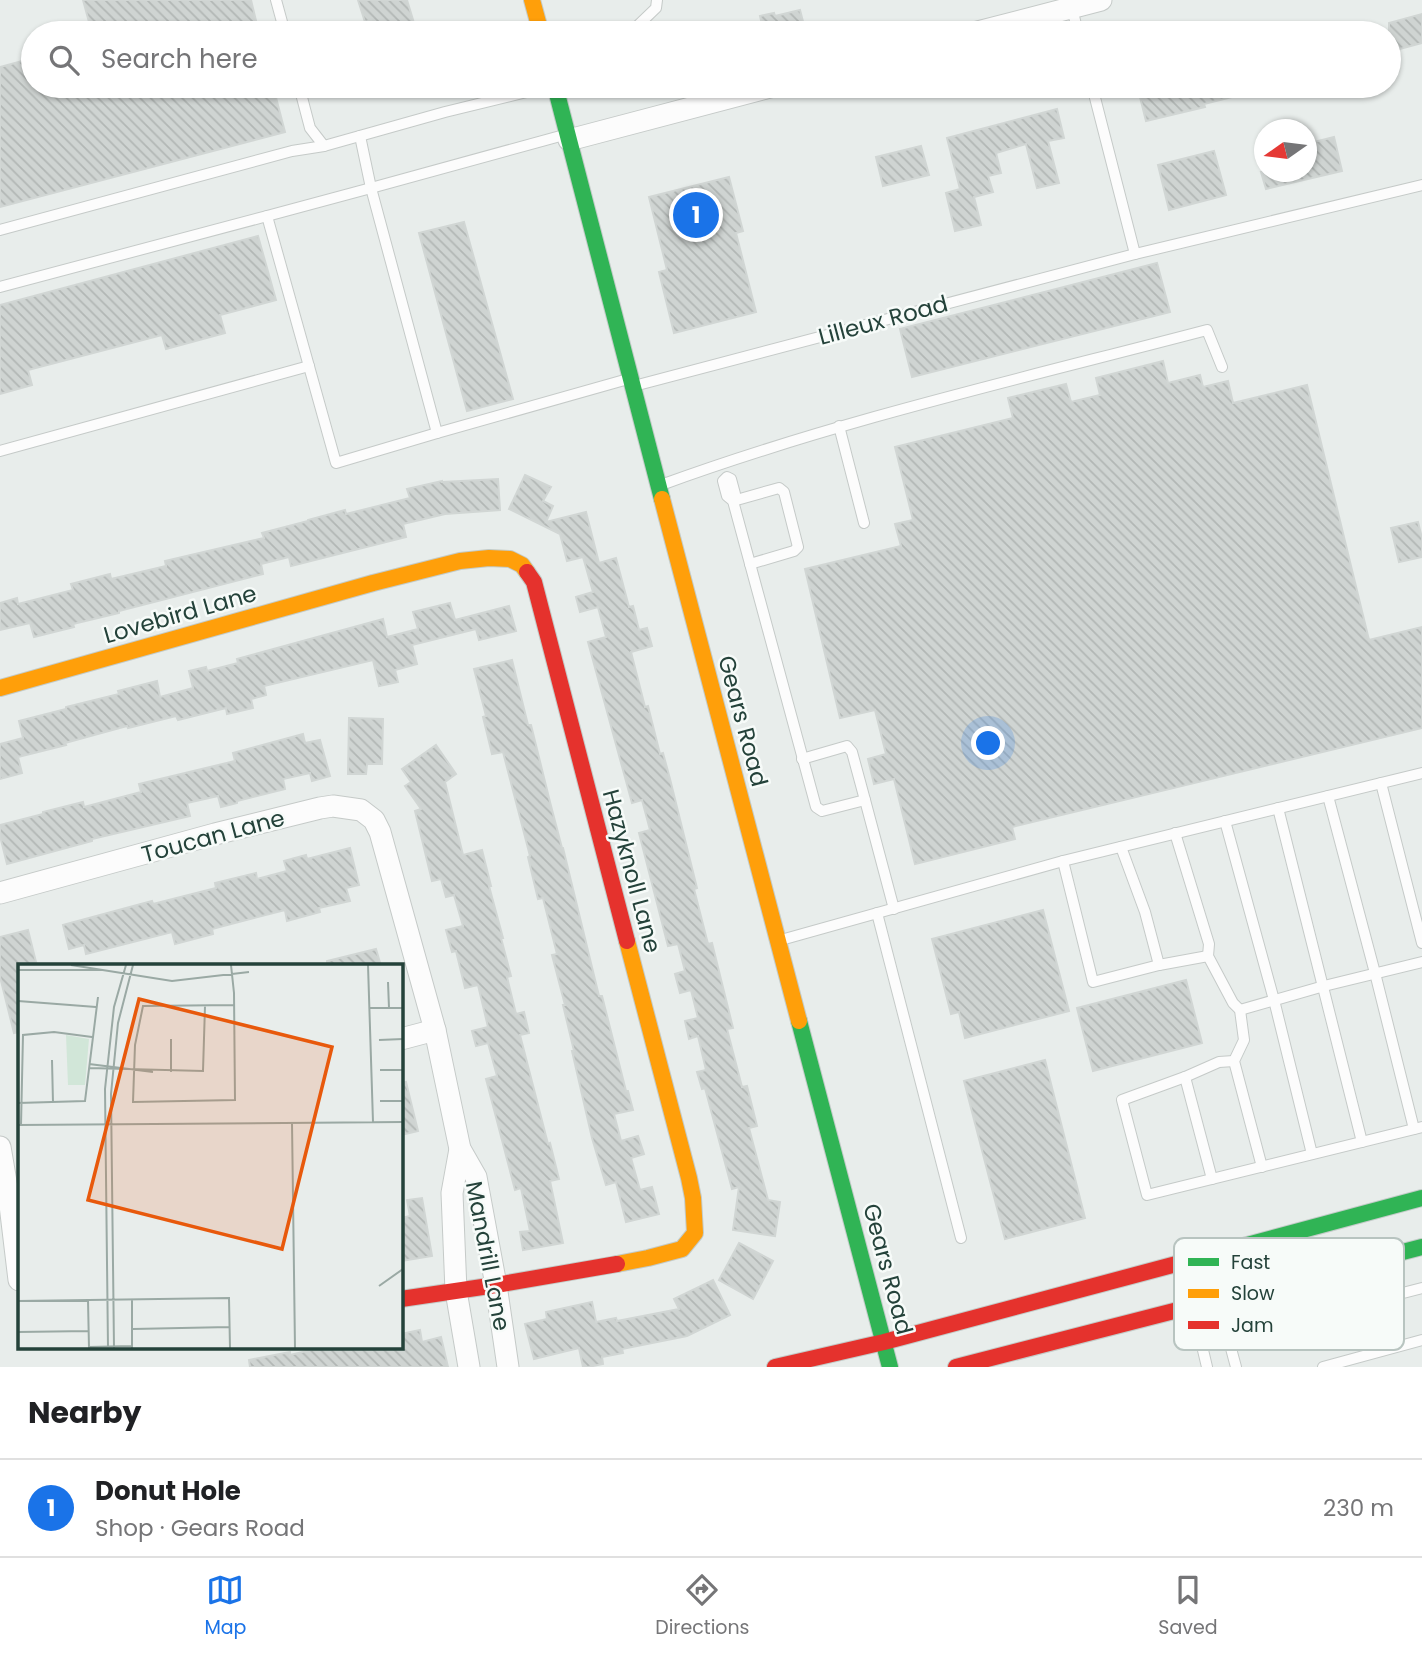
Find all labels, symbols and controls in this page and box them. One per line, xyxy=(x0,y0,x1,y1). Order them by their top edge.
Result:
search box xyxy=(21,21,1401,98)
icon: search xyxy=(45,41,83,79)
text: Search here xyxy=(101,41,258,77)
north arrow xyxy=(1254,119,1317,182)
pin: 1 xyxy=(673,189,719,241)
street label: Lilleux Road xyxy=(815,287,951,353)
street label: Lovebird Lane xyxy=(100,577,260,651)
street label: Gears Road xyxy=(710,652,776,790)
your location xyxy=(971,726,1005,760)
street label: Hazyknoll Lane xyxy=(595,786,669,956)
street label: Toucan Lane xyxy=(138,802,288,870)
inset map xyxy=(18,964,402,1350)
street label: Mandrill Lane xyxy=(458,1178,518,1334)
street label: Gears Road xyxy=(855,1200,921,1338)
legend xyxy=(1174,1238,1404,1350)
text: Fast xyxy=(1231,1249,1270,1276)
text: Slow xyxy=(1231,1280,1275,1307)
text: Jam xyxy=(1231,1312,1273,1339)
text: Nearby xyxy=(28,1391,142,1434)
text: Donut Hole xyxy=(95,1473,241,1509)
text: 1 xyxy=(47,1492,55,1524)
text: 230 m xyxy=(1323,1492,1394,1524)
text: Shop · Gears Road xyxy=(95,1512,305,1544)
tab: Map xyxy=(204,1571,246,1642)
tab: Directions xyxy=(655,1571,750,1642)
tab: Saved xyxy=(1158,1571,1218,1642)

